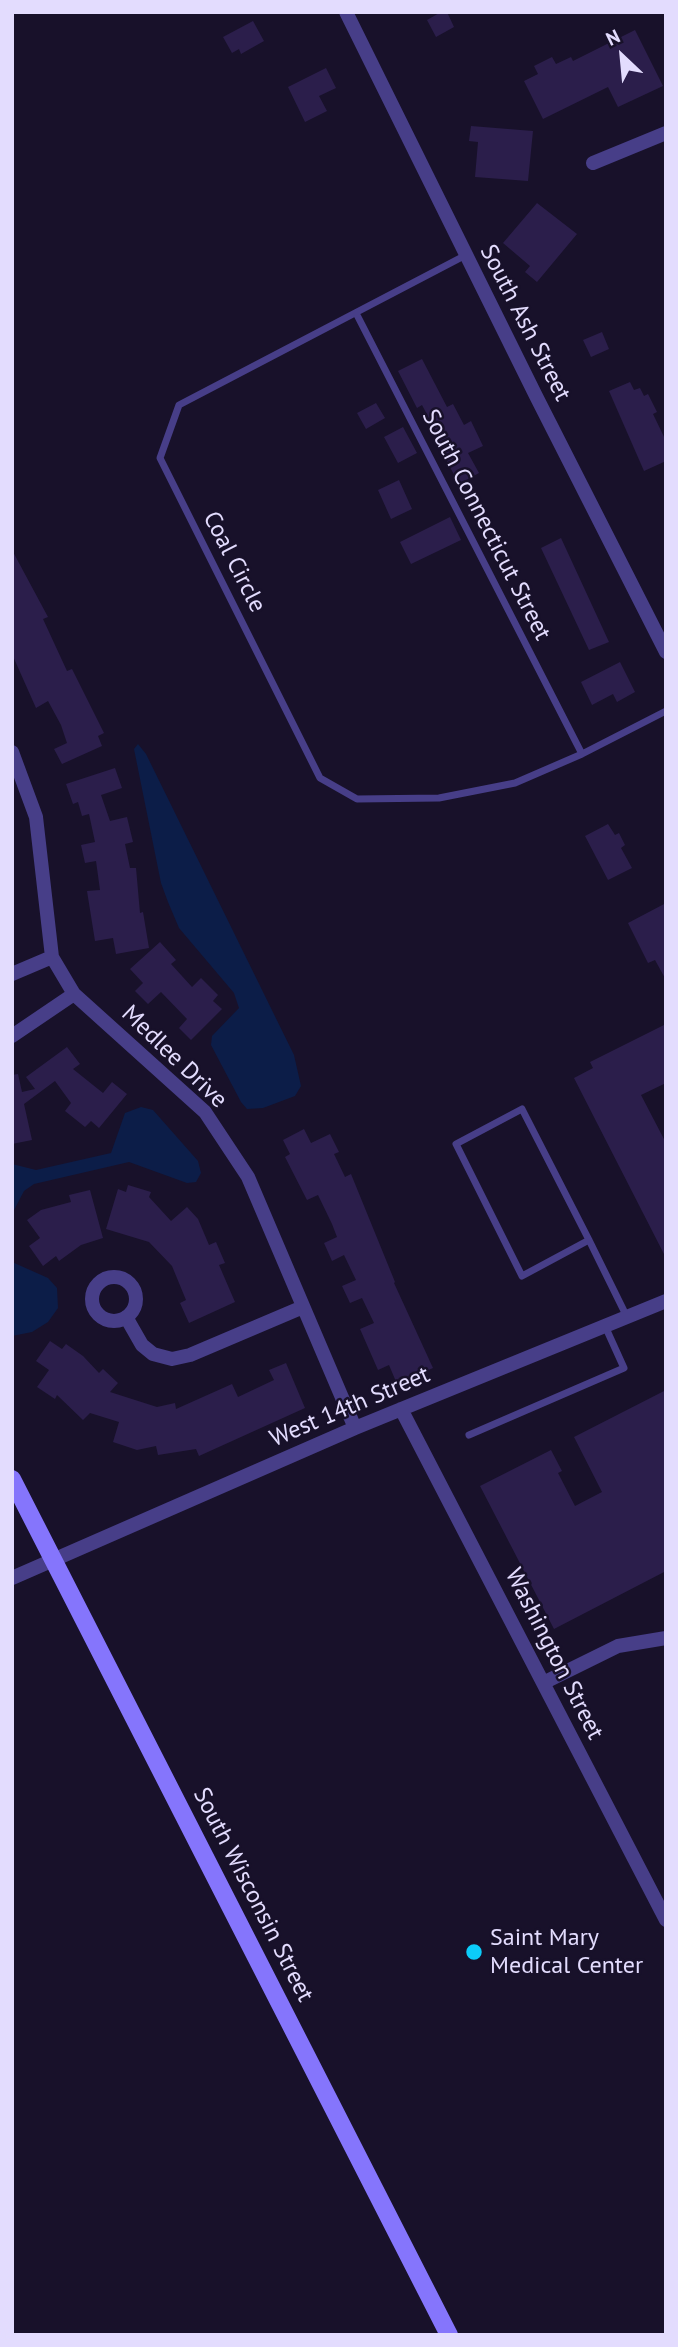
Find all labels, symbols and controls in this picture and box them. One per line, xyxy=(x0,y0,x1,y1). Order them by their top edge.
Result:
north arrow xyxy=(587,21,657,91)
text: N xyxy=(602,24,624,51)
street label: South Ash Street xyxy=(473,240,577,406)
street label: South Connecticut Street xyxy=(415,405,557,645)
street label: Coal Circle xyxy=(196,507,272,617)
street label: Medlee Drive xyxy=(115,1000,233,1114)
street label: West 14th Street xyxy=(266,1360,434,1454)
street label: Washington Street xyxy=(498,1564,610,1744)
street label: South Wisconsin Street xyxy=(187,1783,319,2007)
place label: Saint Mary Medical Center xyxy=(490,1924,643,1980)
marker: Saint Mary Medical Center xyxy=(464,1942,484,1962)

